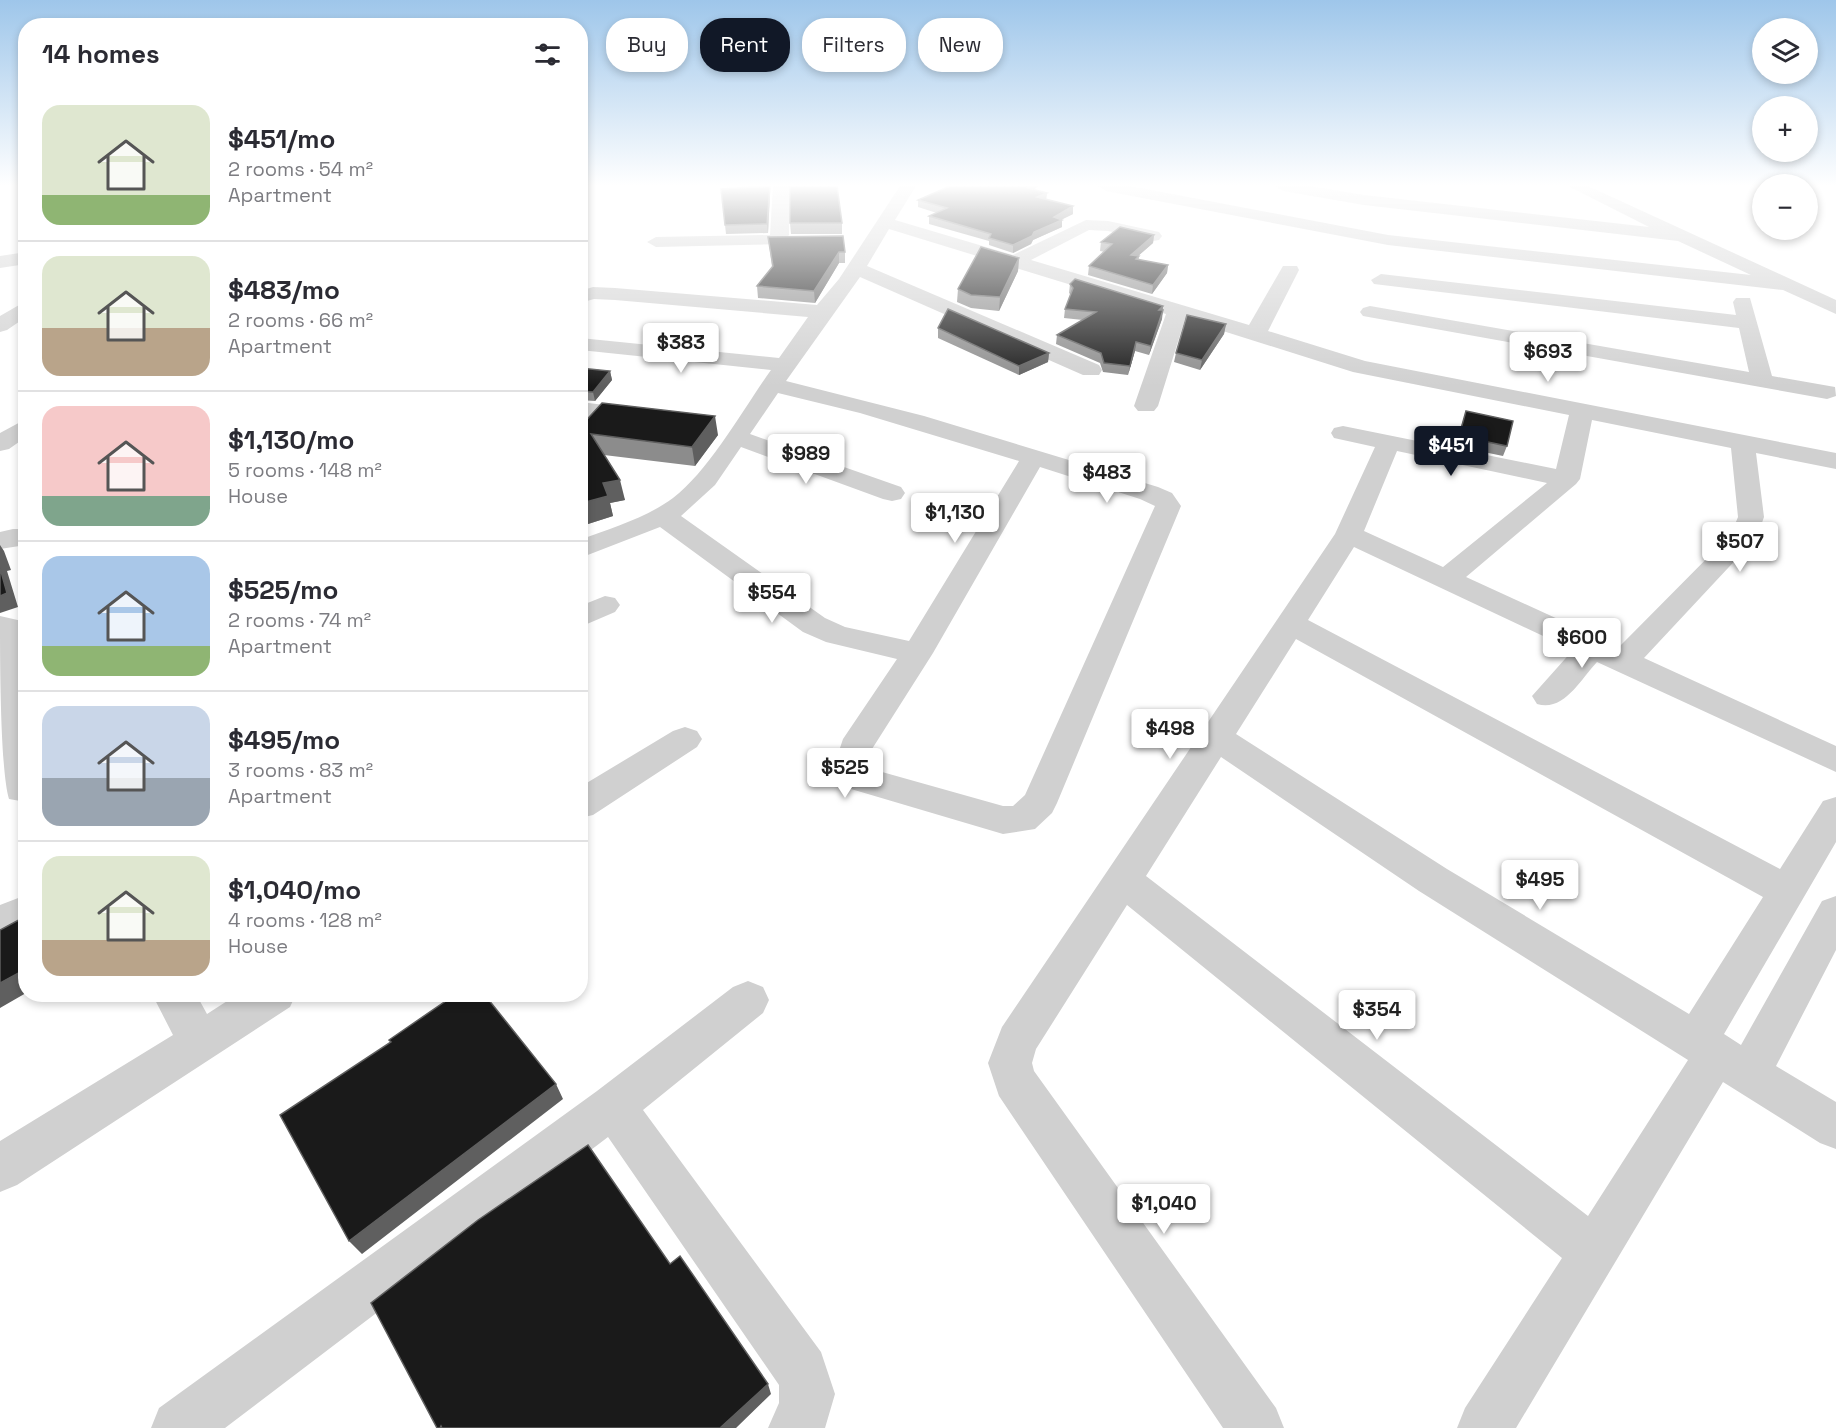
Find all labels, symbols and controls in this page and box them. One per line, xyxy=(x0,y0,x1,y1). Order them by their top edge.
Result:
chip: Buy xyxy=(606,18,688,72)
chip: Rent xyxy=(700,18,790,72)
chip: Filters xyxy=(802,18,906,72)
chip: New xyxy=(918,18,1003,72)
map controls xyxy=(1752,18,1818,240)
button: layers xyxy=(1752,18,1818,84)
text: 14 homes xyxy=(42,37,160,71)
icon: filters xyxy=(531,38,564,71)
button: + xyxy=(1752,96,1818,162)
text: $451/mo xyxy=(228,122,335,156)
icon: home xyxy=(90,129,162,201)
text: 2 rooms · 54 m² xyxy=(228,156,373,182)
button: − xyxy=(1752,174,1818,240)
text: Apartment xyxy=(228,182,332,208)
text: $483/mo xyxy=(228,273,340,307)
icon: home xyxy=(90,280,162,352)
text: 2 rooms · 66 m² xyxy=(228,307,373,333)
pin: $383 xyxy=(645,323,717,374)
text: $383 xyxy=(657,329,705,355)
pin: $693 xyxy=(1512,332,1584,383)
text: Apartment xyxy=(228,333,332,359)
text: $693 xyxy=(1524,338,1573,364)
text: $1,130/mo xyxy=(228,423,354,457)
pin: $451 xyxy=(1415,426,1487,477)
icon: home xyxy=(90,430,162,502)
text: $451 xyxy=(1428,432,1474,458)
pin: $989 xyxy=(770,434,842,485)
text: $989 xyxy=(782,440,830,466)
pin: $483 xyxy=(1071,453,1143,504)
text: 5 rooms · 148 m² xyxy=(228,457,382,483)
text: $483 xyxy=(1083,459,1132,485)
text: House xyxy=(228,483,288,509)
pin: $1,130 xyxy=(906,493,1004,544)
text: $1,130 xyxy=(925,499,985,525)
pin: $507 xyxy=(1704,522,1776,573)
text: $507 xyxy=(1716,528,1764,554)
text: $525/mo xyxy=(228,573,338,607)
pin: $554 xyxy=(736,573,808,624)
text: $554 xyxy=(748,579,796,605)
icon: home xyxy=(90,580,162,652)
text: 2 rooms · 74 m² xyxy=(228,607,371,633)
pin: $600 xyxy=(1546,618,1618,669)
text: $600 xyxy=(1557,624,1607,650)
text: Apartment xyxy=(228,633,332,659)
pin: $498 xyxy=(1134,709,1206,760)
text: $498 xyxy=(1145,715,1195,741)
text: $495/mo xyxy=(228,723,340,757)
icon: home xyxy=(90,730,162,802)
pin: $525 xyxy=(809,748,881,799)
text: $525 xyxy=(821,754,869,780)
text: 3 rooms · 83 m² xyxy=(228,757,373,783)
text: Apartment xyxy=(228,783,332,809)
pin: $495 xyxy=(1504,860,1576,911)
text: $495 xyxy=(1515,866,1565,892)
text: $1,040/mo xyxy=(228,873,361,907)
icon: home xyxy=(90,880,162,952)
text: 4 rooms · 128 m² xyxy=(228,907,382,933)
text: House xyxy=(228,933,288,959)
pin: $354 xyxy=(1341,990,1413,1041)
text: $354 xyxy=(1353,996,1402,1022)
pin: $1,040 xyxy=(1115,1184,1213,1235)
text: $1,040 xyxy=(1131,1190,1197,1216)

